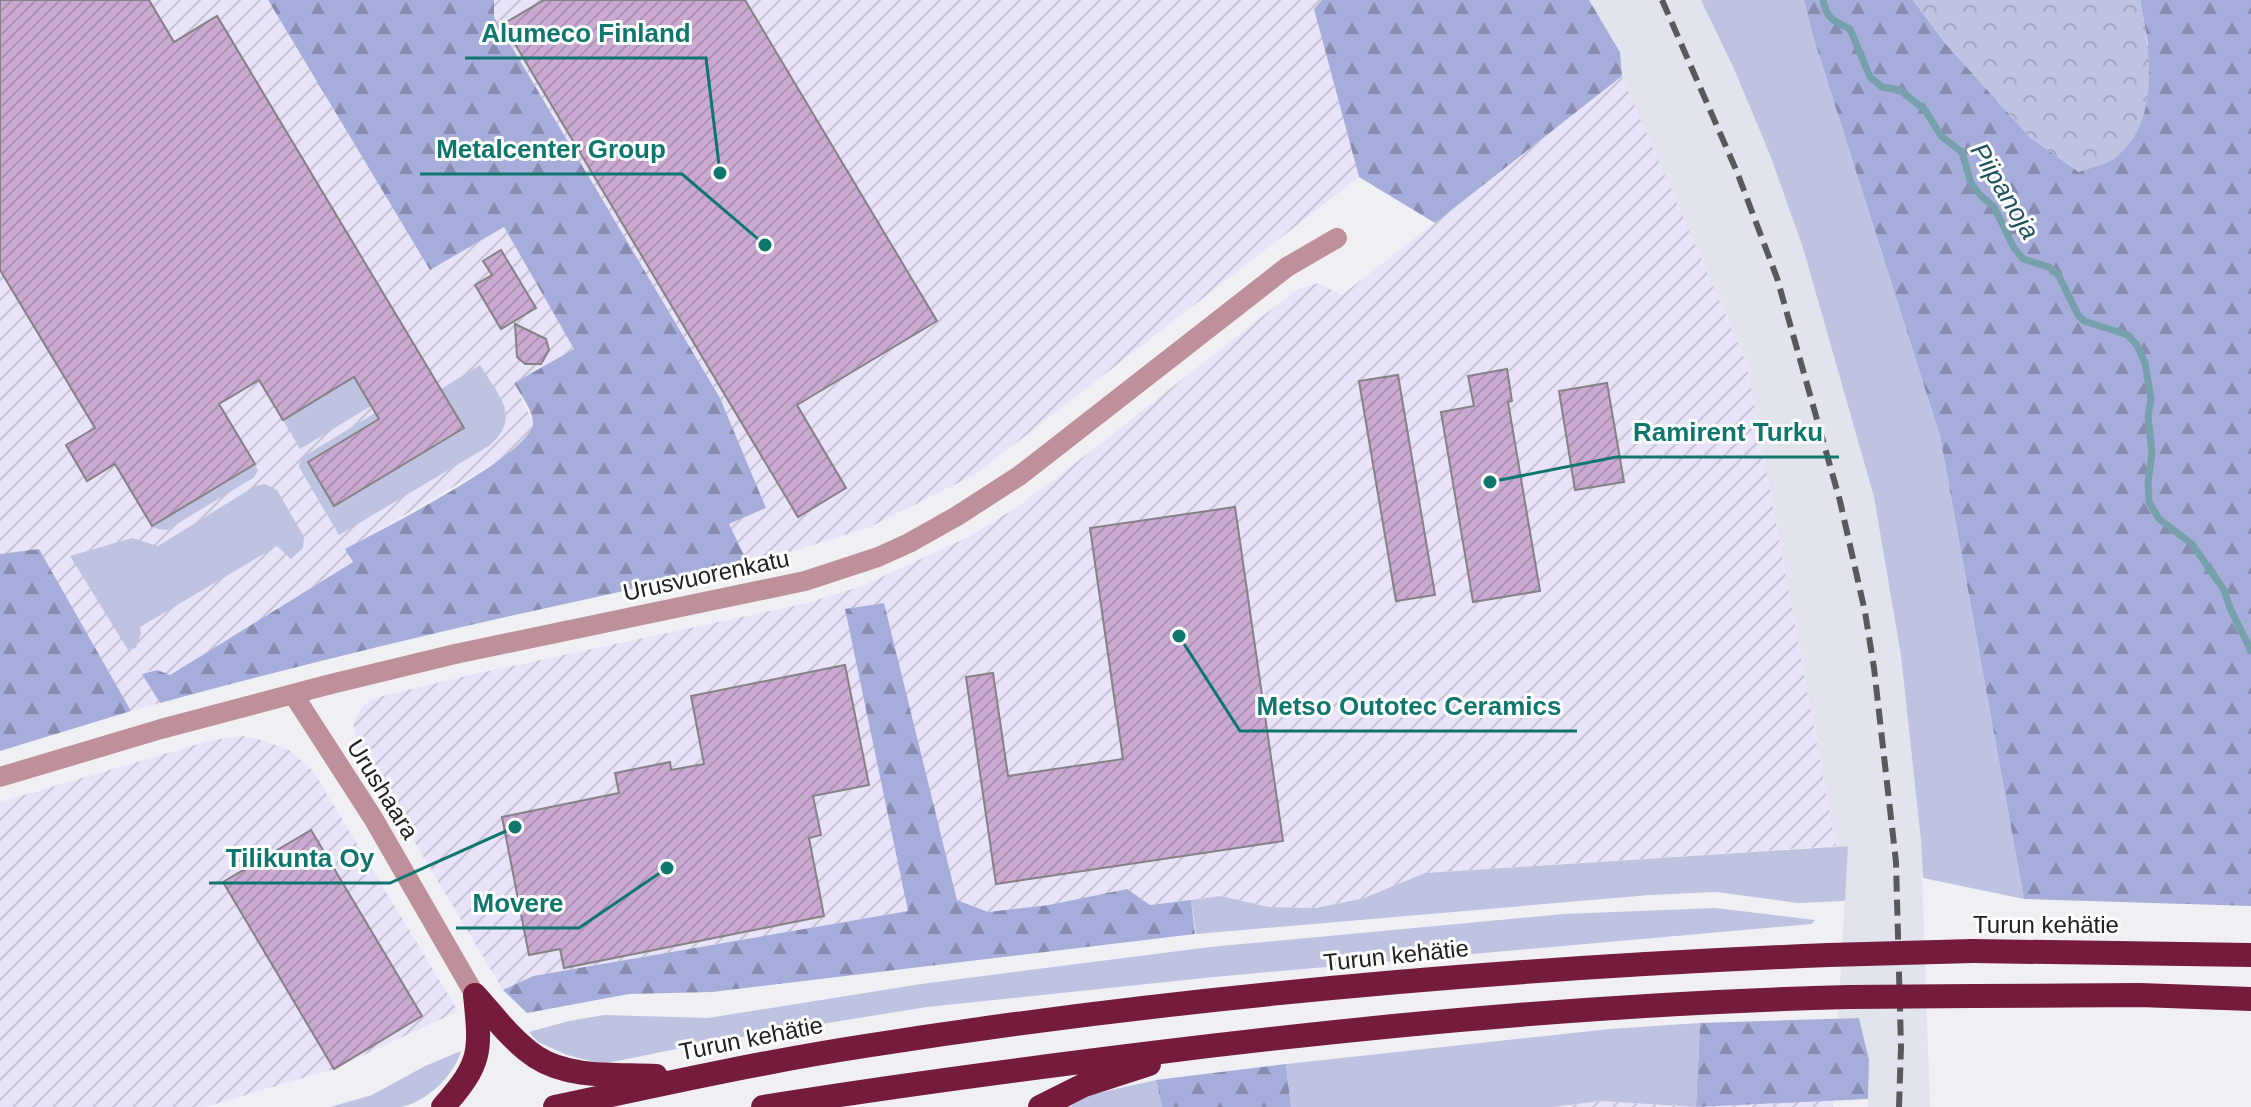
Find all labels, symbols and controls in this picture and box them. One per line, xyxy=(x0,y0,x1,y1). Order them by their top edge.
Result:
callout: Alumeco Finland xyxy=(465,8,706,58)
text: Alumeco Finland xyxy=(481,18,691,48)
callout: Metalcenter Group xyxy=(420,124,682,174)
text: Metalcenter Group xyxy=(436,134,666,164)
water label: Piipanoja xyxy=(1965,137,2045,245)
callout: Ramirent Turku xyxy=(1616,407,1839,457)
text: Ramirent Turku xyxy=(1633,417,1823,447)
street label: Urusvuorenkatu xyxy=(620,544,792,606)
callout: Metso Outotec Ceramics xyxy=(1240,681,1577,731)
text: Metso Outotec Ceramics xyxy=(1257,691,1561,721)
street label: Urushaara xyxy=(342,734,424,844)
callout: Tilikunta Oy xyxy=(209,833,390,883)
text: Tilikunta Oy xyxy=(226,843,375,873)
callout: Movere xyxy=(456,878,579,928)
text: Movere xyxy=(472,888,564,918)
street label: Turun kehätie xyxy=(1973,911,2119,938)
street label: Turun kehätie xyxy=(1322,934,1470,976)
street label: Turun kehätie xyxy=(677,1011,825,1065)

